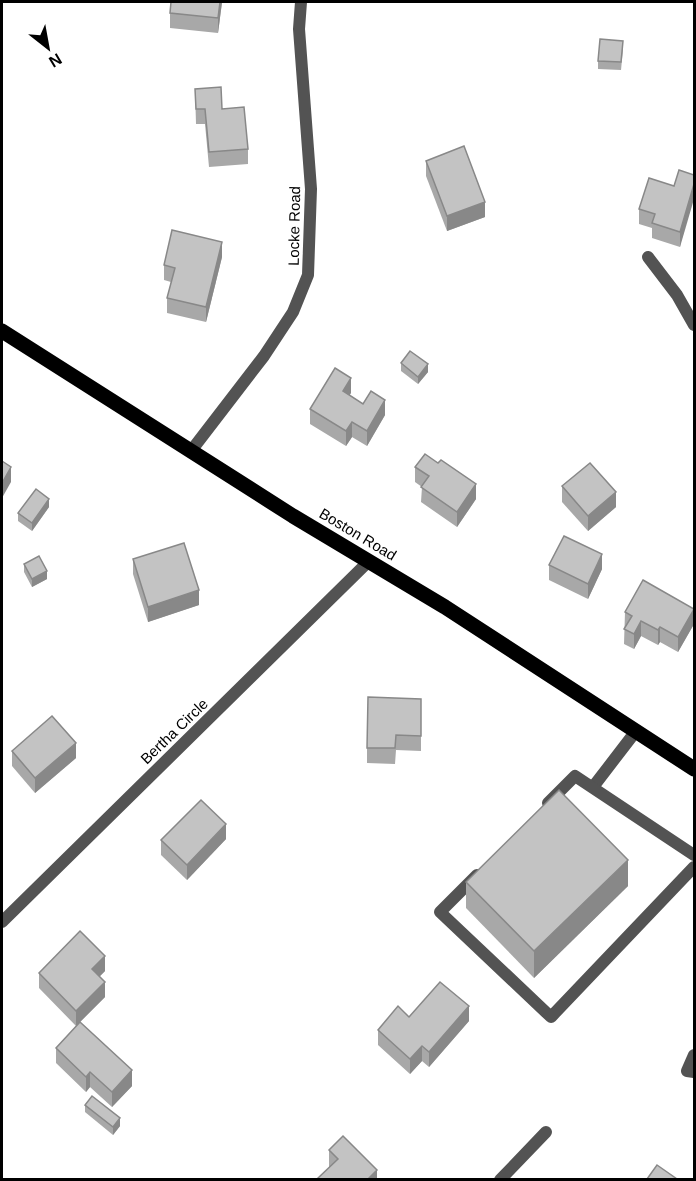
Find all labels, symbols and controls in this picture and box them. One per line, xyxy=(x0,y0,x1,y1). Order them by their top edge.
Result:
north arrow xyxy=(18,18,78,78)
text: N xyxy=(46,50,65,71)
street label: Locke Road xyxy=(285,186,303,266)
street label: Boston Road xyxy=(316,504,400,564)
street label: Bertha Circle xyxy=(137,695,211,767)

